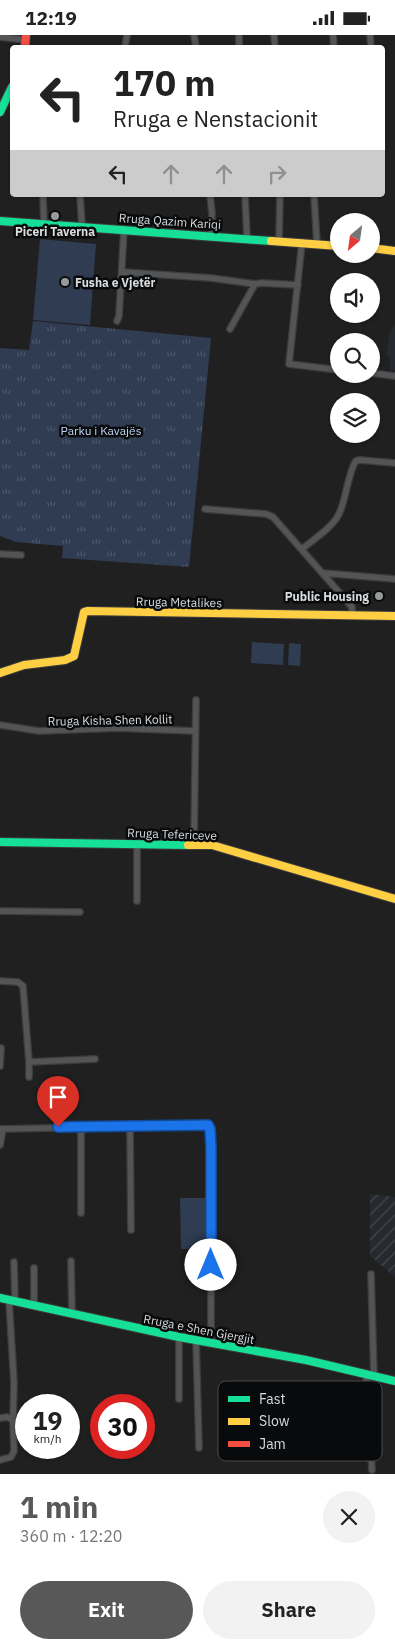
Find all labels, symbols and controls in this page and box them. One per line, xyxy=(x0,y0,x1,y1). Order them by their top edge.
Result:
text: 12:19 xyxy=(25,6,77,30)
text: 170 m xyxy=(113,60,216,106)
icon: left xyxy=(30,65,95,130)
text: Rruga e Nenstacionit xyxy=(113,104,318,133)
icon: left xyxy=(104,160,132,188)
icon: ahead xyxy=(157,160,185,188)
icon: ahead xyxy=(210,160,238,188)
icon: right xyxy=(263,160,291,188)
marker: Piceri Taverna xyxy=(49,210,61,222)
street label: Rruga Qazim Kariqi xyxy=(118,210,222,232)
north arrow xyxy=(330,213,380,263)
map controls xyxy=(330,213,380,443)
place label: Piceri Taverna xyxy=(15,224,95,239)
button: sound xyxy=(330,273,380,323)
place label: Fusha e Vjetër xyxy=(75,275,156,290)
marker: Fusha e Vjetër xyxy=(59,276,71,288)
button: search xyxy=(330,333,380,383)
button: layers xyxy=(330,393,380,443)
park label: Parku i Kavajës xyxy=(60,423,142,438)
place label: Public Housing xyxy=(285,589,369,604)
marker: Public Housing xyxy=(373,590,385,602)
street label: Rruga Metalikes xyxy=(136,594,222,610)
street label: Rruga Kisha Shen Kollit xyxy=(48,711,172,729)
street label: Rruga Tefericeve xyxy=(127,825,218,843)
pin xyxy=(37,1076,79,1127)
icon: arrive xyxy=(44,1083,72,1111)
position arrow xyxy=(184,1238,236,1290)
street label: Rruga e Shen Gjergjit xyxy=(142,1311,256,1347)
legend xyxy=(218,1381,382,1461)
text: Fast xyxy=(259,1390,285,1408)
speed limit sign: 30 xyxy=(90,1394,155,1459)
text: 19 xyxy=(32,1404,63,1437)
text: Slow xyxy=(259,1412,290,1430)
text: km/h xyxy=(33,1431,62,1446)
text: Jam xyxy=(259,1435,286,1453)
text: 1 min xyxy=(20,1487,98,1526)
button: close xyxy=(323,1491,375,1543)
text: 360 m · 12:20 xyxy=(20,1526,122,1546)
button: Exit xyxy=(20,1581,193,1639)
button: Share xyxy=(203,1581,375,1639)

